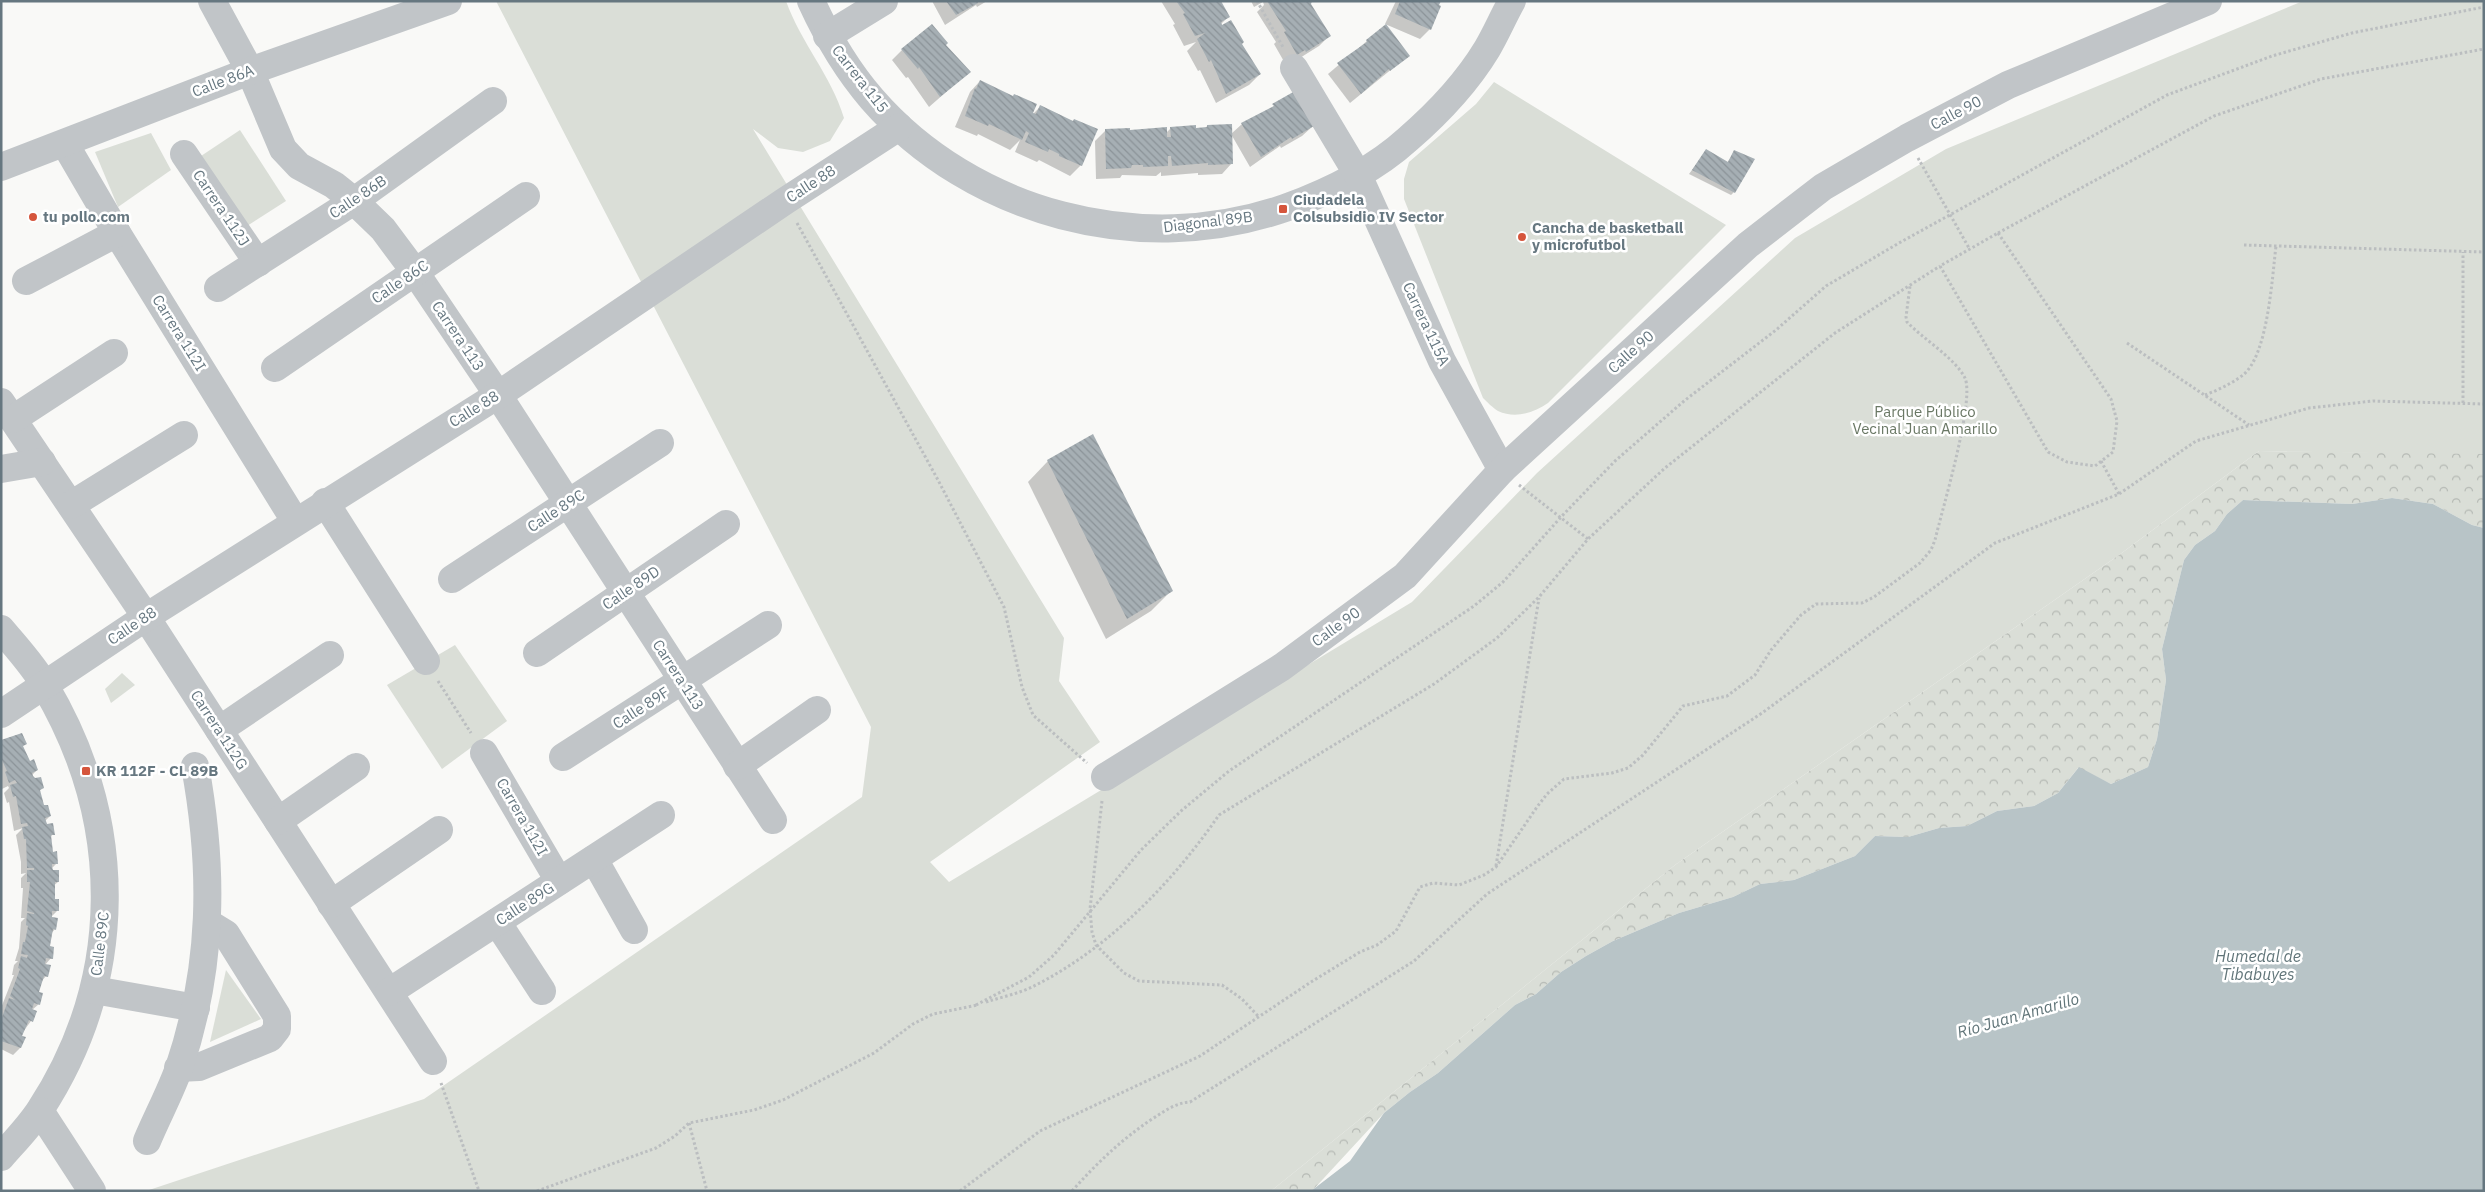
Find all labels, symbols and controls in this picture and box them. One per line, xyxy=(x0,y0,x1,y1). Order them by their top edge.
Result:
street label: Carrera 115 xyxy=(828,41,893,116)
street label: Calle 86A xyxy=(189,60,257,101)
street label: Calle 90 xyxy=(1927,91,1985,134)
street label: Calle 88 xyxy=(782,161,839,207)
street label: Carrera 112J xyxy=(189,166,254,250)
street label: Calle 86B xyxy=(325,171,390,223)
place label: Ciudadela Colsubsidio IV Sector xyxy=(1293,190,1444,226)
marker: Ciudadela Colsubsidio IV Sector xyxy=(1277,203,1289,215)
place label: tu pollo.com xyxy=(43,207,130,226)
street label: Diagonal 89B xyxy=(1162,207,1254,236)
marker: tu pollo.com xyxy=(27,211,39,223)
place label: Cancha de basketball y microfutbol xyxy=(1532,218,1684,254)
marker: Cancha de basketball y microfutbol xyxy=(1516,231,1528,243)
street label: Calle 86C xyxy=(368,256,432,307)
street label: Carrera 115A xyxy=(1399,279,1454,369)
street label: Carrera 112I xyxy=(148,291,210,374)
street label: Carrera 113 xyxy=(428,297,489,374)
street label: Calle 90 xyxy=(1604,326,1658,377)
street label: Calle 88 xyxy=(445,386,502,431)
park label: Parque Público Vecinal Juan Amarillo xyxy=(1852,402,1998,438)
street label: Calle 89C xyxy=(523,485,588,536)
street label: Calle 89D xyxy=(598,561,663,614)
street label: Calle 88 xyxy=(104,602,160,649)
street label: Calle 90 xyxy=(1308,603,1364,651)
street label: Carrera 113 xyxy=(649,636,708,714)
street label: Calle 89F xyxy=(609,682,673,733)
street label: Carrera 112G xyxy=(187,686,252,773)
place label: KR 112F - CL 89B xyxy=(96,761,218,780)
marker: KR 112F - CL 89B xyxy=(80,765,92,777)
street label: Carrera 112I xyxy=(493,775,552,859)
street label: Calle 89G xyxy=(492,878,557,929)
street label: Calle 89C xyxy=(86,911,113,977)
water label: Humedal de Tibabuyes xyxy=(2215,946,2301,984)
water label: Río Juan Amarillo xyxy=(1955,988,2081,1042)

